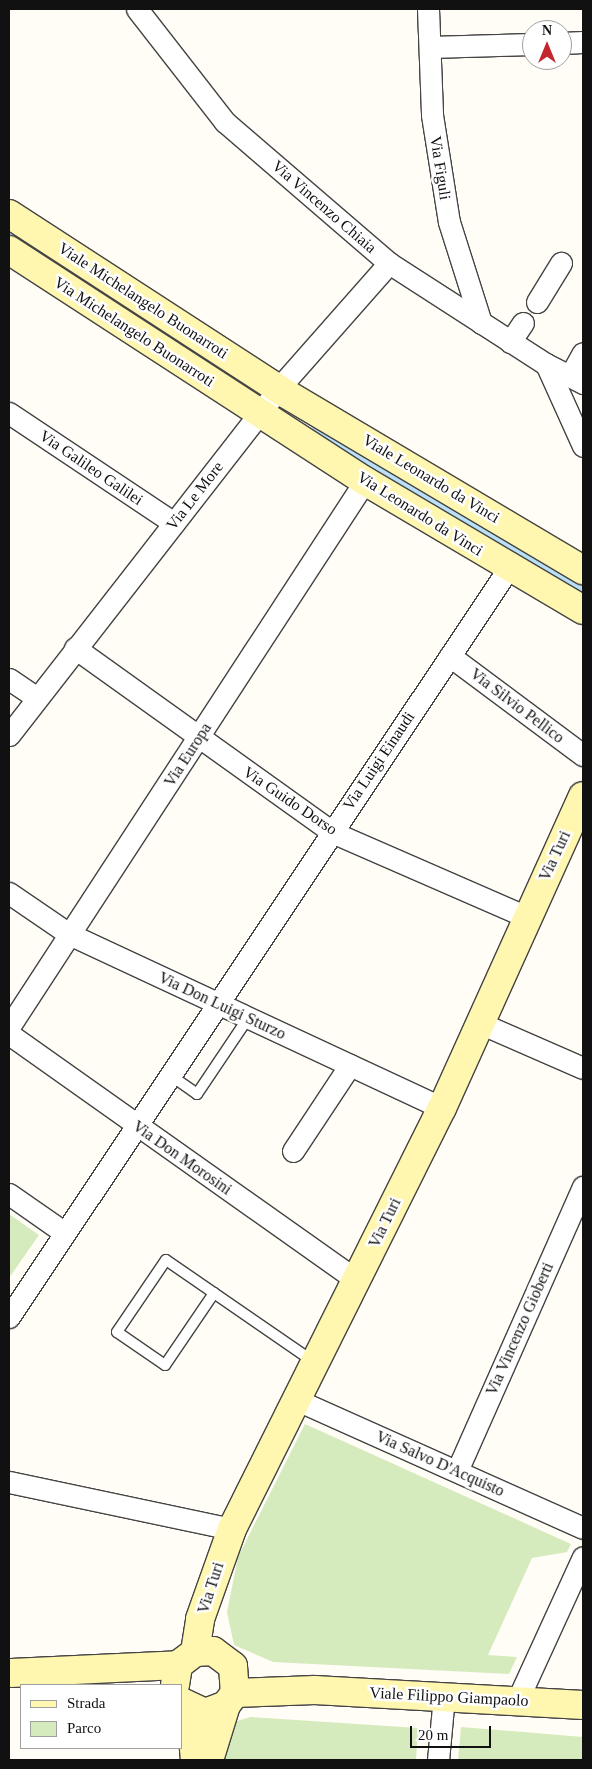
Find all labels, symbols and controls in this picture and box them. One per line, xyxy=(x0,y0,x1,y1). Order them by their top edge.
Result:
north arrow xyxy=(522,20,572,70)
text: N xyxy=(542,23,552,38)
street label: Via Figuli xyxy=(425,135,455,201)
street label: Via Vincenzo Chiaia xyxy=(268,156,380,258)
street label: Viale Michelangelo Buonarroti xyxy=(54,239,232,363)
street label: Via Michelangelo Buonarroti xyxy=(50,273,218,391)
street label: Via Galileo Galilei xyxy=(36,426,146,510)
street label: Viale Leonardo da Vinci xyxy=(359,430,503,528)
street label: Via Le More xyxy=(162,458,228,534)
street label: Via Leonardo da Vinci xyxy=(353,467,487,561)
street label: Via Silvio Pellico xyxy=(466,664,568,748)
street label: Via Luigi Einaudi xyxy=(339,708,419,814)
street label: Via Europa xyxy=(160,719,216,791)
street label: Via Guido Dorso xyxy=(239,762,341,840)
street label: Via Turi xyxy=(535,828,575,884)
street label: Via Don Luigi Sturzo xyxy=(155,968,289,1044)
street label: Via Don Morosini xyxy=(129,1117,235,1199)
street label: Via Turi xyxy=(365,1195,405,1251)
street label: Via Vincenzo Gioberti xyxy=(482,1259,558,1399)
street label: Via Salvo D'Acquisto xyxy=(373,1427,507,1501)
street label: Via Turi xyxy=(194,1560,228,1616)
street label: Viale Filippo Giampaolo xyxy=(369,1683,529,1711)
legend xyxy=(20,1684,182,1749)
text: Strada xyxy=(67,1695,105,1711)
scale bar xyxy=(412,1716,493,1748)
text: Parco xyxy=(67,1720,101,1736)
text: 20 m xyxy=(418,1727,448,1743)

